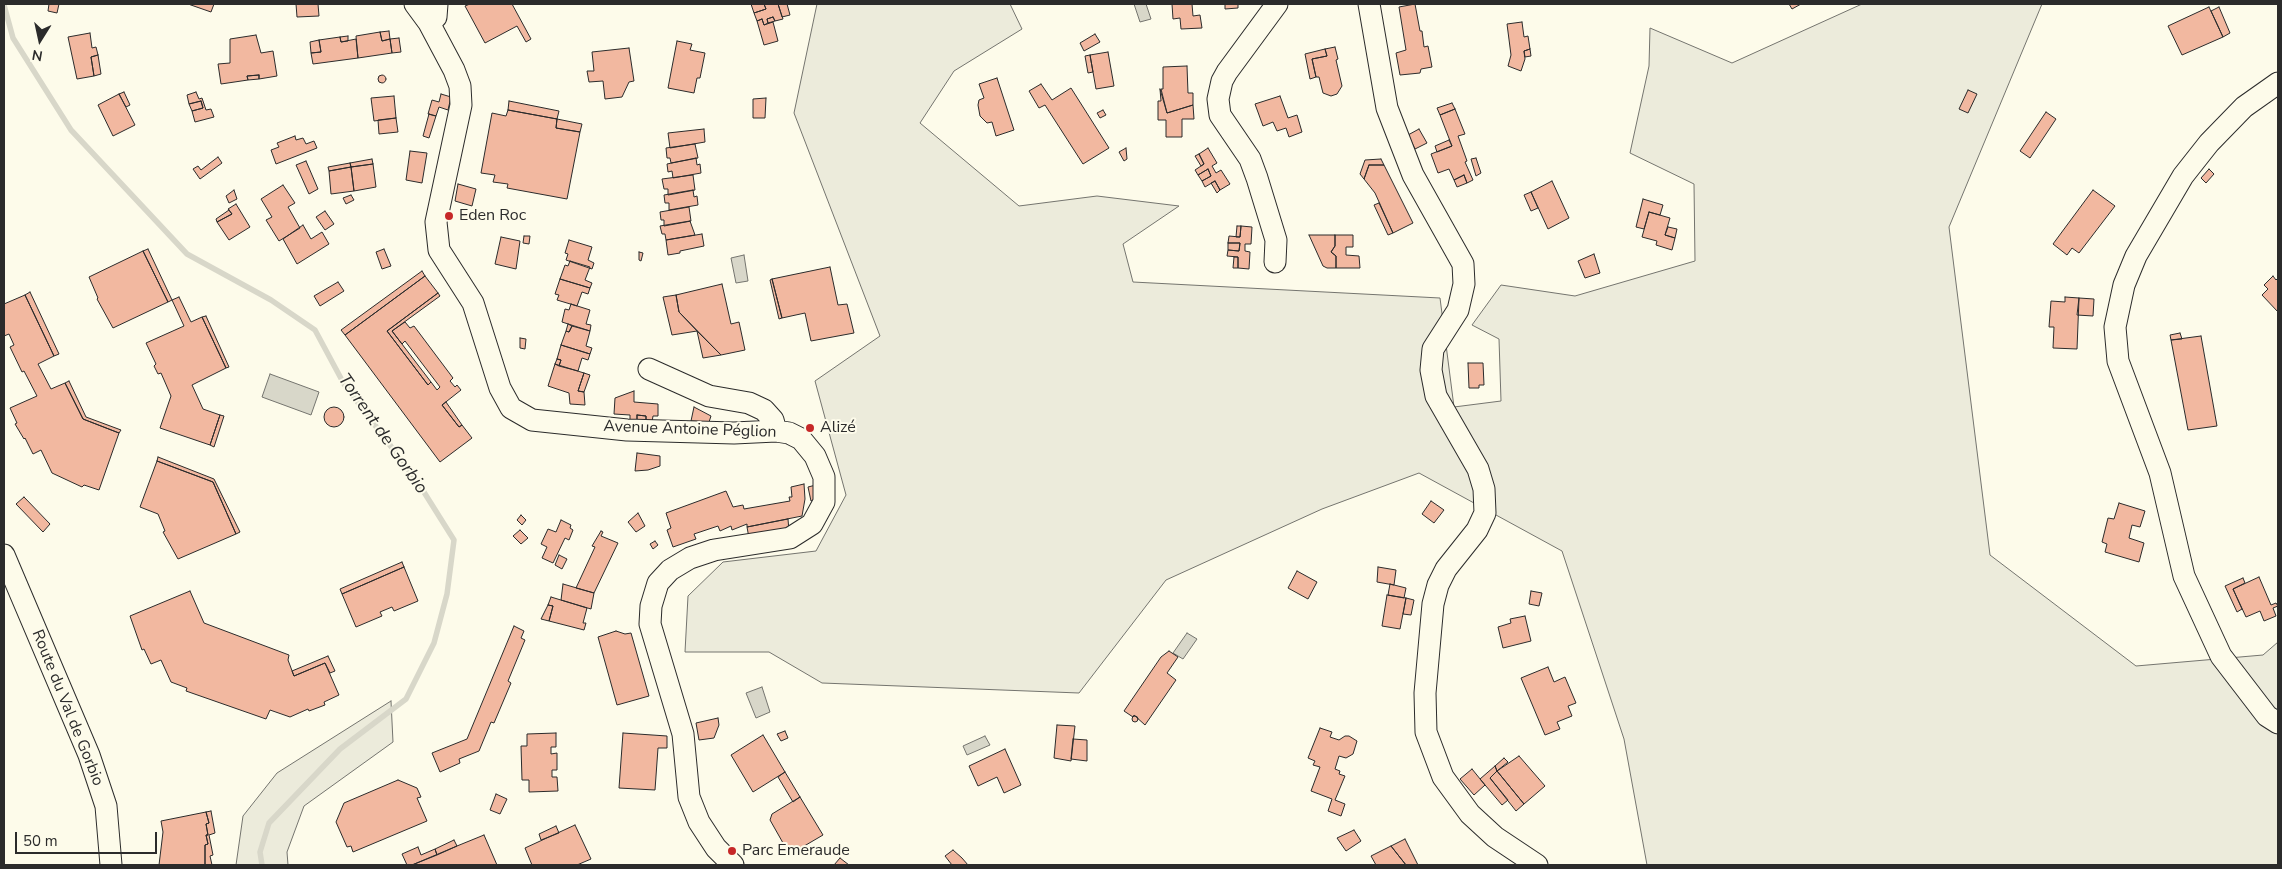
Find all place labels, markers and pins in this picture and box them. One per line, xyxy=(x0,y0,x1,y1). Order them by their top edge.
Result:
place label: Eden Roc xyxy=(459,206,526,226)
marker: Eden Roc xyxy=(443,210,455,222)
place label: Alizé xyxy=(820,418,856,438)
marker: Alizé xyxy=(804,422,816,434)
place label: Parc Emeraude xyxy=(742,841,850,861)
marker: Parc Emeraude xyxy=(726,845,738,857)

